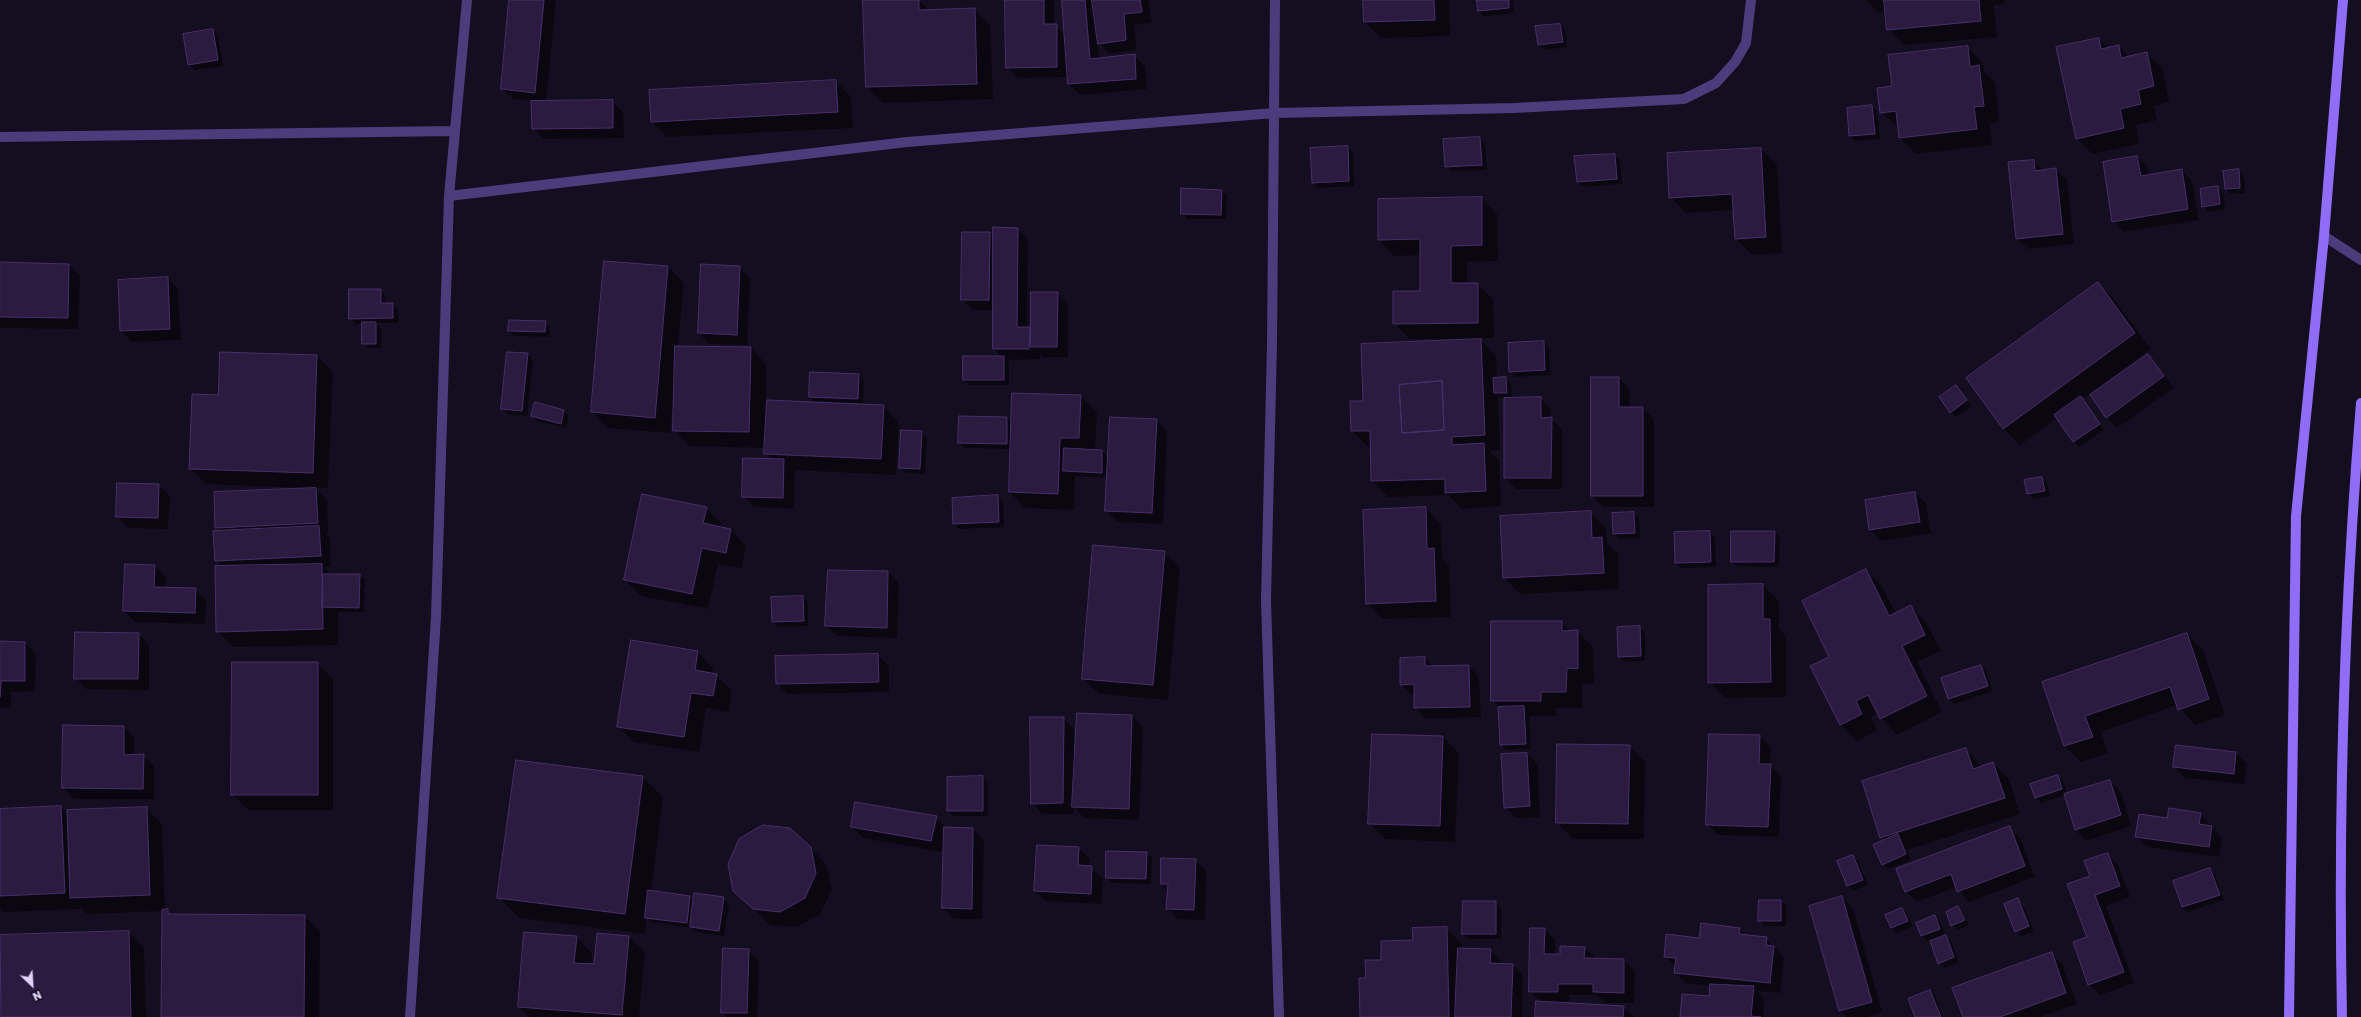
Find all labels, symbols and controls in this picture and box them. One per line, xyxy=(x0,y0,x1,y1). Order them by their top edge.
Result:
north arrow xyxy=(12,965,52,1005)
text: N xyxy=(31,989,44,1004)

